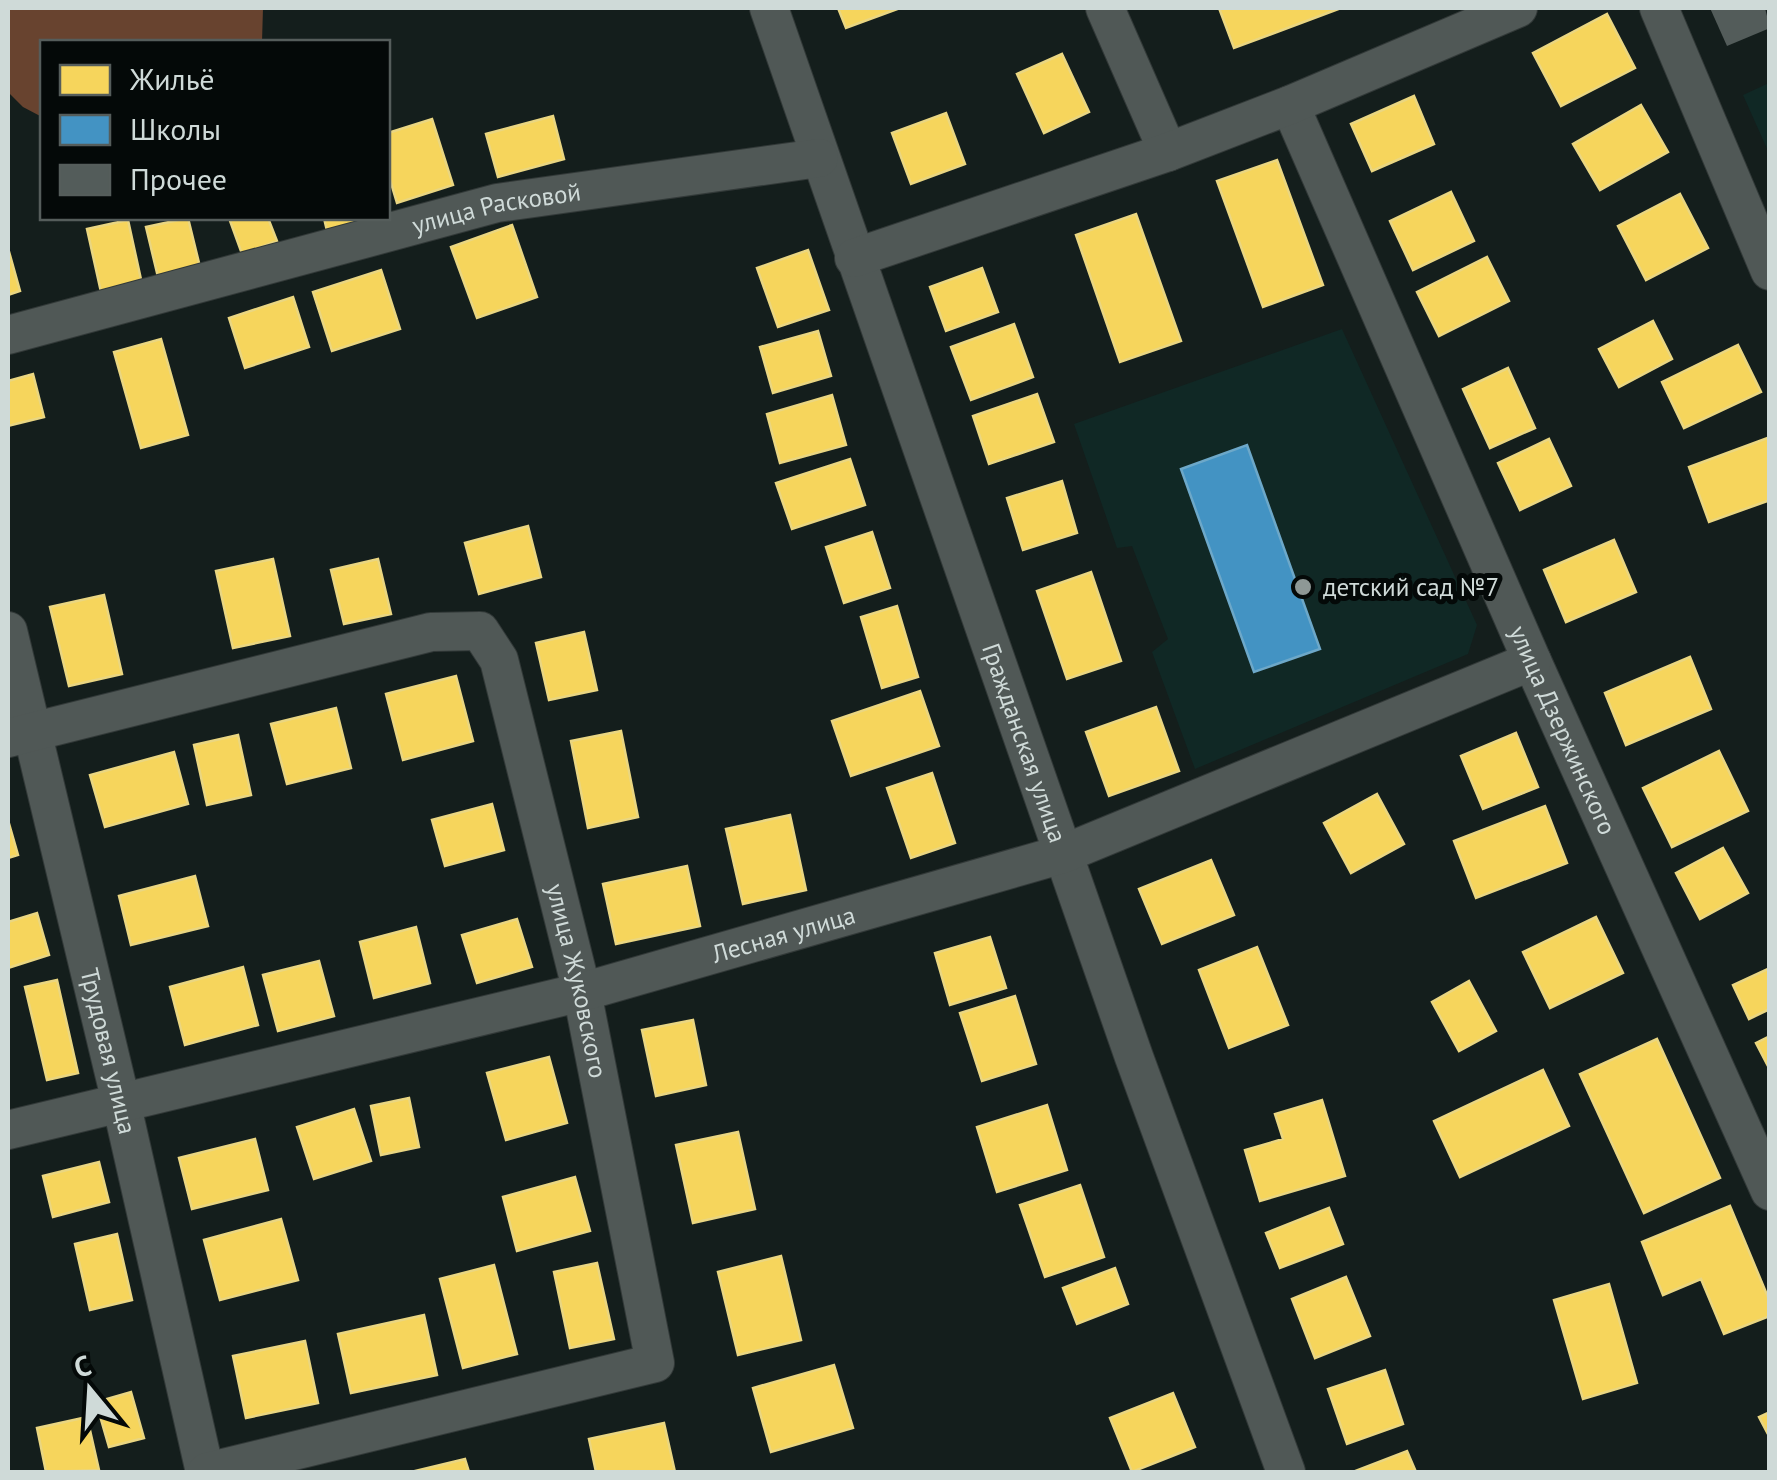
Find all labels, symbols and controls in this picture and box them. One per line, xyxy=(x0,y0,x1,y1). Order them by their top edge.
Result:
legend xyxy=(40,40,390,220)
text: Жильё xyxy=(129,59,214,98)
text: Школы xyxy=(130,109,221,148)
text: Прочее xyxy=(130,159,227,198)
street label: улица Расковой xyxy=(408,175,583,241)
place label: детский сад №7 xyxy=(1323,571,1499,603)
marker: детский сад №7 xyxy=(1292,576,1314,598)
street label: улица Дзержинского xyxy=(1502,620,1624,840)
street label: Гражданская улица xyxy=(975,639,1074,847)
street label: улица Жуковского xyxy=(540,880,615,1081)
street label: Лесная улица xyxy=(707,898,859,970)
street label: Трудовая улица xyxy=(73,965,144,1137)
north arrow xyxy=(40,1340,140,1440)
text: С xyxy=(69,1346,95,1386)

